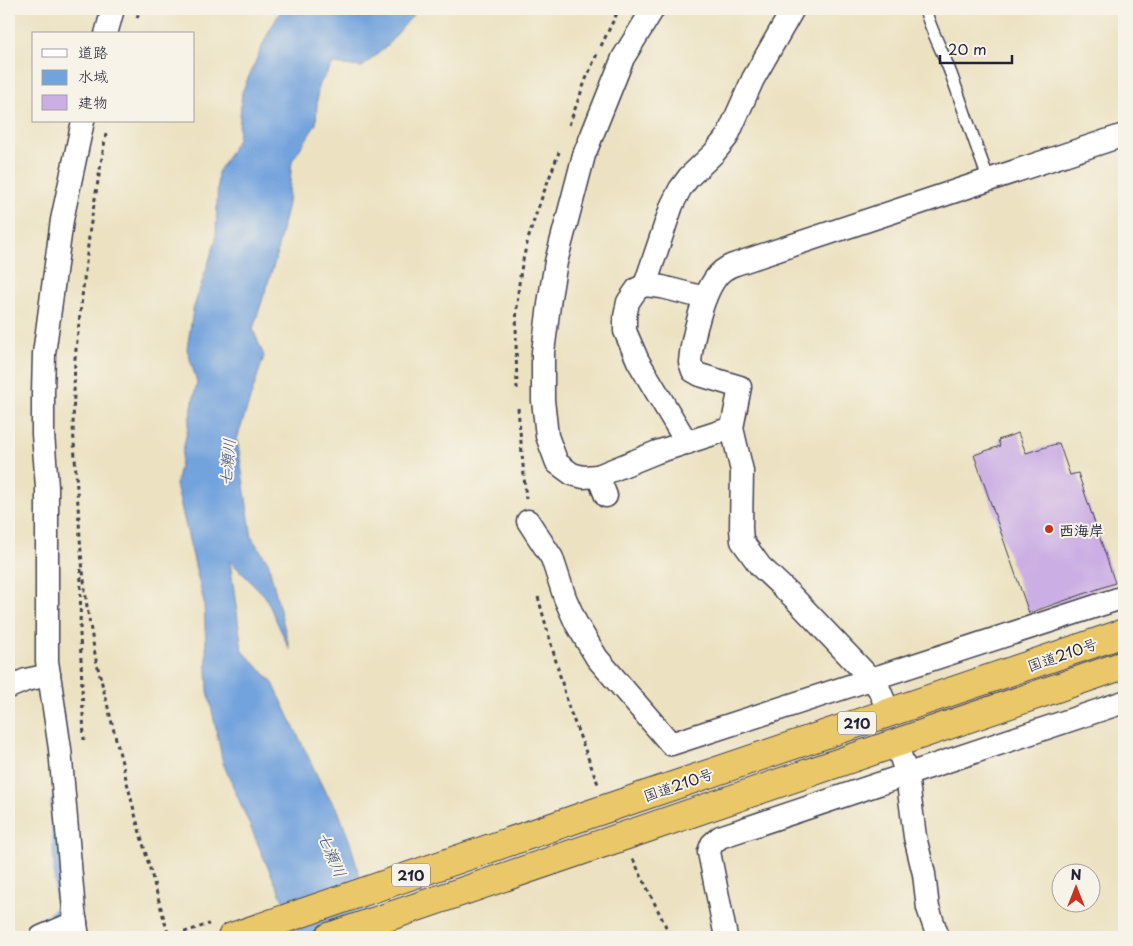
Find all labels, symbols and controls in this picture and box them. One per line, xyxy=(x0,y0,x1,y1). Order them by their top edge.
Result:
legend xyxy=(32,32,195,122)
scale bar xyxy=(940,32,1013,64)
text: 20 m xyxy=(948,37,987,60)
text: 道路 xyxy=(78,40,108,63)
text: 水域 xyxy=(78,64,108,87)
text: 建物 xyxy=(78,90,108,113)
water label: 七瀬川 xyxy=(212,437,240,487)
place label: 西海岸 xyxy=(1059,518,1104,541)
marker: 西海岸 xyxy=(1043,523,1055,535)
street label: 国道210号 xyxy=(1024,631,1100,677)
road number: 210 xyxy=(838,711,876,734)
street label: 国道210号 xyxy=(640,761,716,807)
water label: 七瀬川 xyxy=(313,827,353,881)
road number: 210 xyxy=(392,864,430,886)
north arrow xyxy=(1050,864,1100,914)
text: N xyxy=(1070,864,1082,885)

